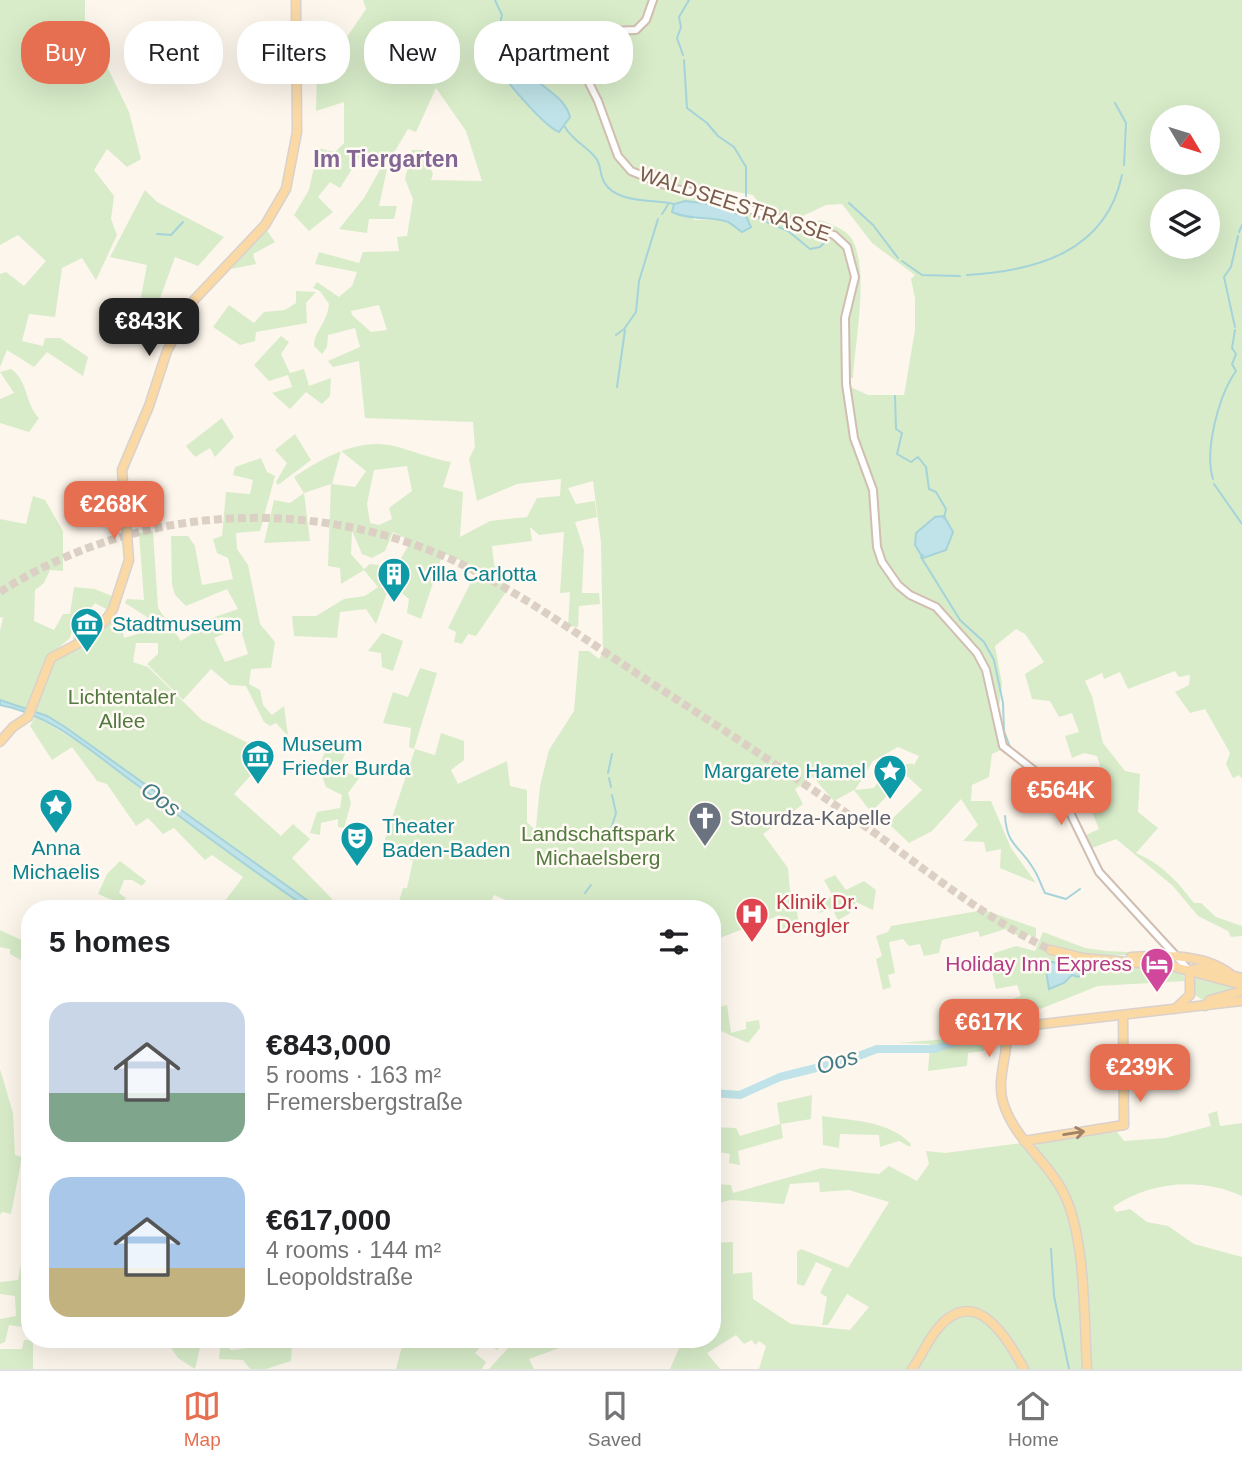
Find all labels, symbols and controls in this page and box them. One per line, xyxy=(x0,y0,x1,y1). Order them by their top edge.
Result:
chip: Buy xyxy=(21,21,110,84)
chip: Rent xyxy=(124,21,223,84)
chip: Filters xyxy=(237,21,350,84)
chip: New xyxy=(364,21,460,84)
chip: Apartment xyxy=(474,21,633,84)
north arrow xyxy=(1150,105,1220,175)
map controls xyxy=(1150,105,1220,259)
district label: Im Tiergarten xyxy=(313,146,459,172)
street label: WALDSEESTRASSE xyxy=(637,162,834,245)
button: layers xyxy=(1150,189,1220,259)
pin: €843K xyxy=(100,298,198,358)
text: €843K xyxy=(115,308,183,334)
pin: €268K xyxy=(65,482,163,541)
text: €268K xyxy=(80,491,148,517)
building icon: Villa Carlotta xyxy=(375,555,413,604)
place label: Villa Carlotta xyxy=(418,562,537,585)
museum icon: Stadtmuseum xyxy=(68,605,106,654)
place label: Stadtmuseum xyxy=(112,612,242,635)
park label: Lichtentaler Allee xyxy=(68,685,176,732)
place label: Museum Frieder Burda xyxy=(282,732,411,779)
museum icon: Museum Frieder Burda xyxy=(239,737,277,786)
place icon: Margarete Hamel xyxy=(871,752,909,801)
place label: Margarete Hamel xyxy=(704,759,866,782)
pin: €564K xyxy=(1012,768,1110,827)
water label: Oos xyxy=(136,776,186,822)
text: €564K xyxy=(1027,777,1095,803)
place icon: Anna Michaelis xyxy=(37,786,75,835)
church icon: Stourdza-Kapelle xyxy=(686,799,724,848)
place label: Stourdza-Kapelle xyxy=(730,806,891,829)
place label: Theater Baden-Baden xyxy=(382,814,510,861)
theatre icon: Theater Baden-Baden xyxy=(338,819,376,868)
park label: Landschaftspark Michaelsberg xyxy=(521,822,676,869)
place label: Anna Michaelis xyxy=(12,836,100,883)
place label: Klinik Dr. Dengler xyxy=(776,890,859,937)
hospital icon: Klinik Dr. Dengler xyxy=(733,895,771,944)
icon: filters xyxy=(655,923,693,961)
text: 5 homes xyxy=(49,925,171,958)
hotel icon: Holiday Inn Express xyxy=(1138,945,1176,994)
place label: Holiday Inn Express xyxy=(945,952,1132,975)
pin: €617K xyxy=(940,1000,1038,1059)
text: €617K xyxy=(955,1009,1023,1035)
text: €843,000 xyxy=(266,1028,391,1061)
icon: home xyxy=(105,1030,189,1114)
water label: Oos xyxy=(813,1043,861,1079)
pin: €239K xyxy=(1091,1044,1189,1104)
text: €239K xyxy=(1106,1054,1174,1080)
text: 5 rooms · 163 m² xyxy=(266,1062,441,1088)
text: Fremersbergstraße xyxy=(266,1089,463,1115)
one-way arrow xyxy=(1062,1126,1085,1139)
text: €617,000 xyxy=(266,1203,391,1236)
icon: home xyxy=(105,1205,189,1289)
text: 4 rooms · 144 m² xyxy=(266,1237,441,1263)
text: Leopoldstraße xyxy=(266,1264,413,1290)
tab: Map xyxy=(183,1387,221,1451)
tab: Saved xyxy=(588,1387,642,1451)
tab: Home xyxy=(1008,1387,1059,1451)

